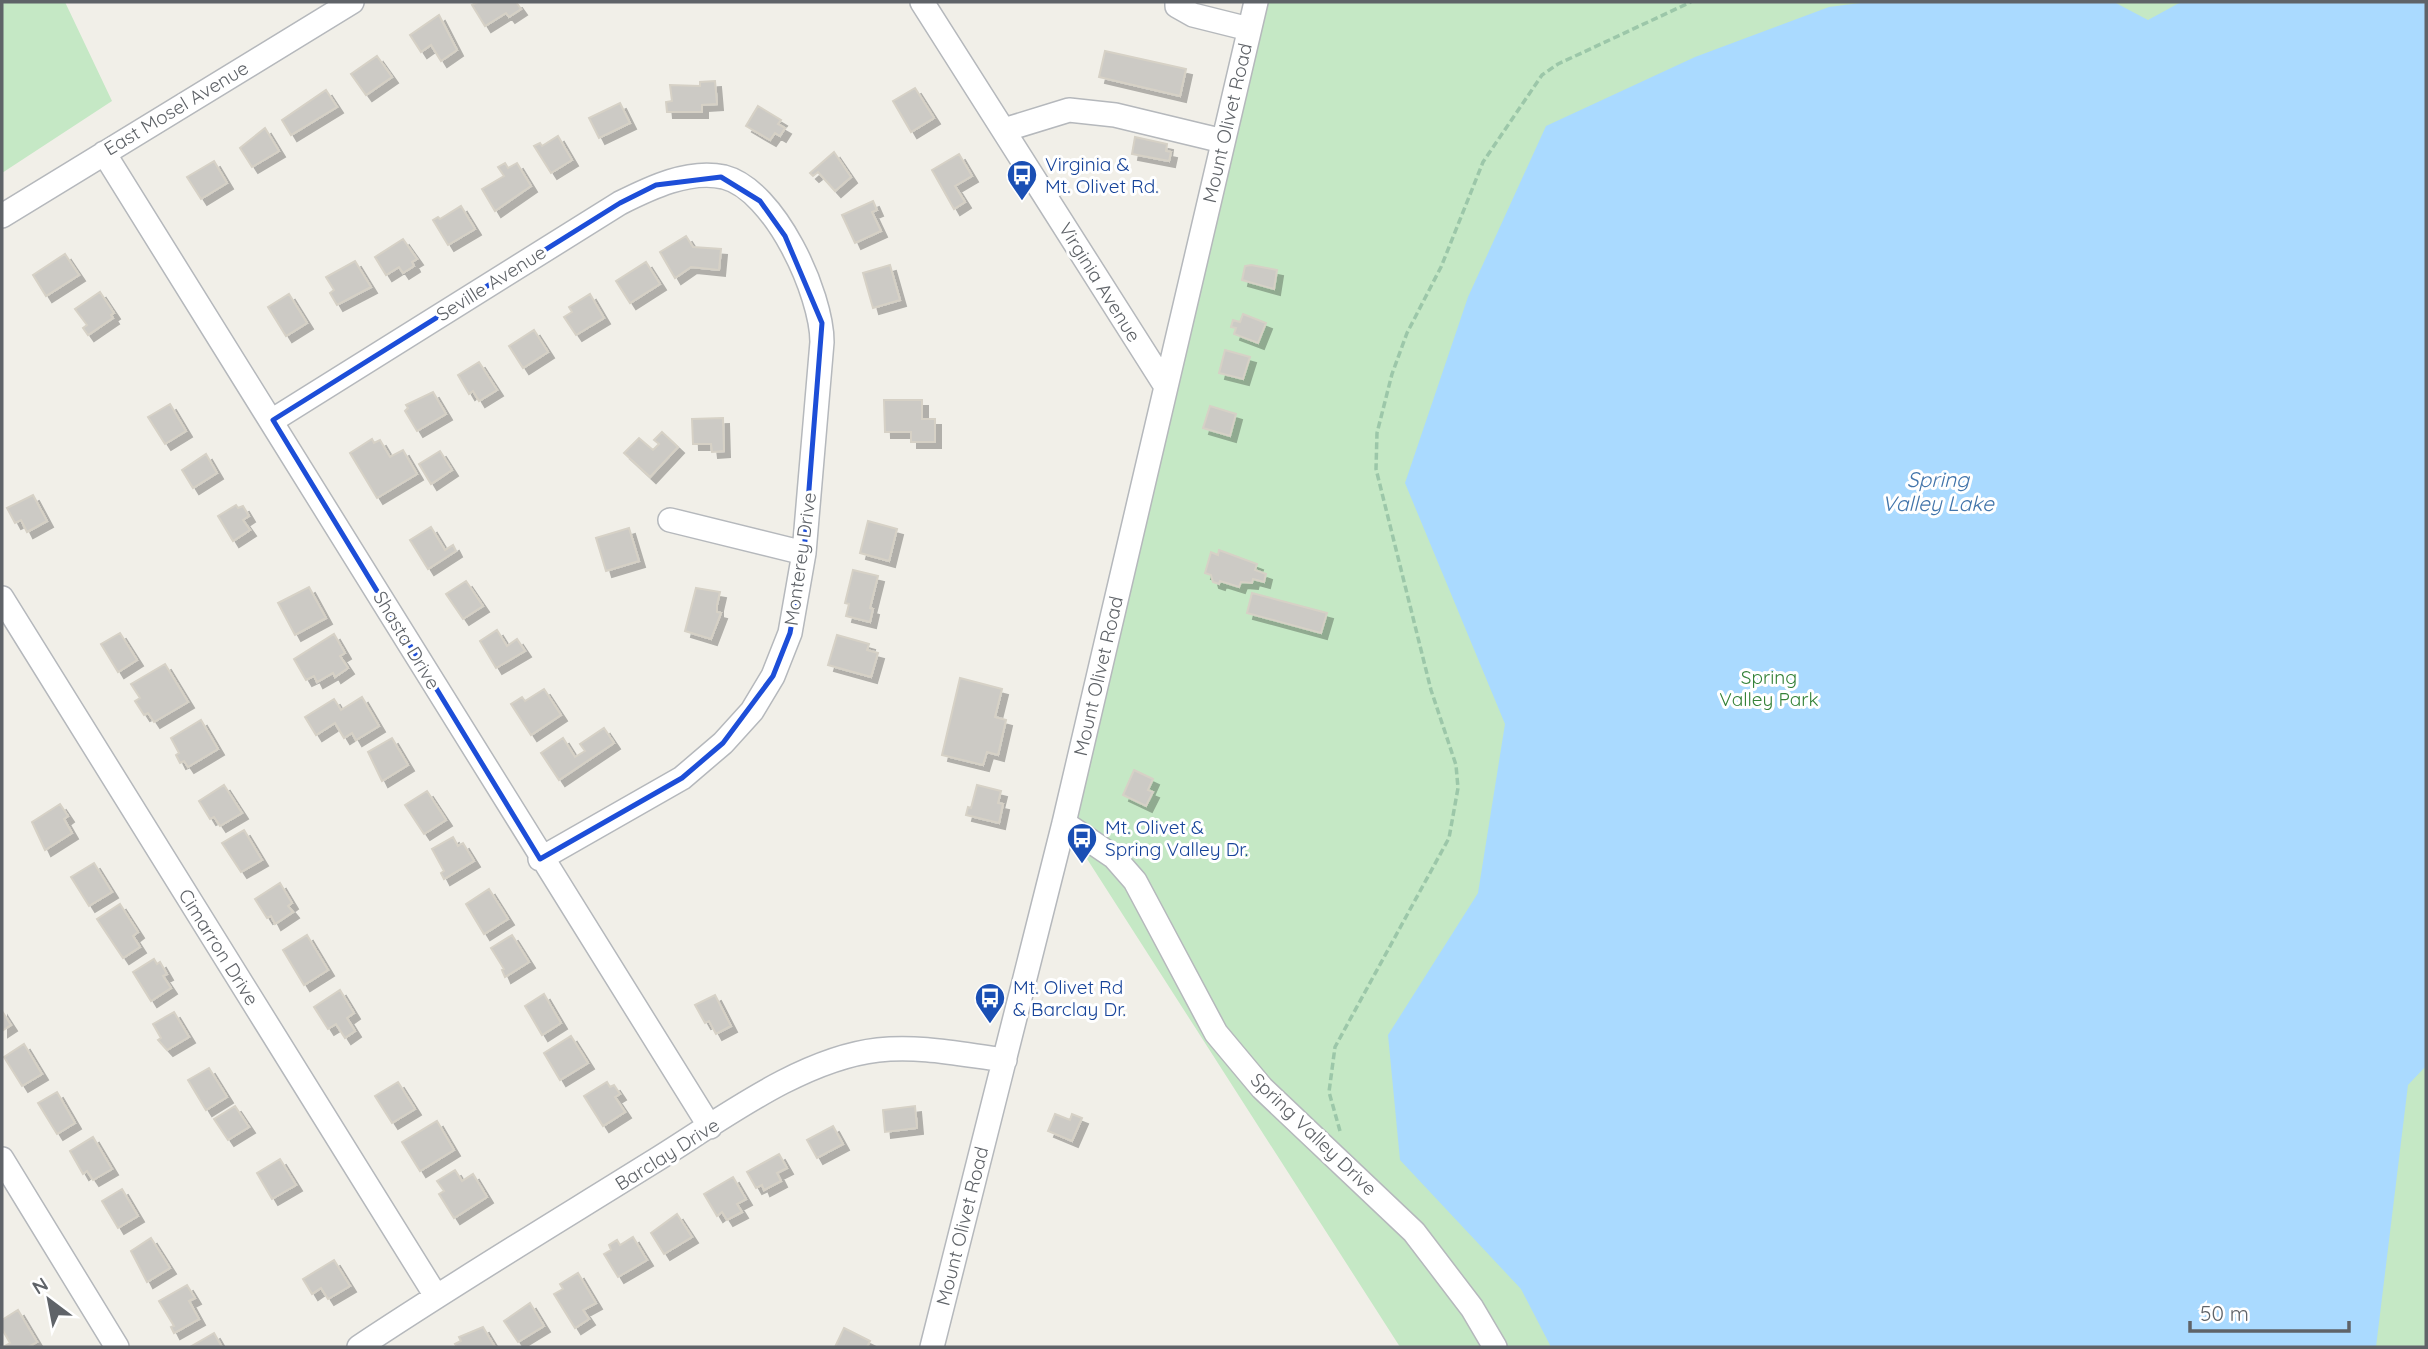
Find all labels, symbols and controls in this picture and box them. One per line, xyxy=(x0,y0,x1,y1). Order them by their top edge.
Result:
street label: Mount Olivet Road xyxy=(1197,41,1257,205)
street label: East Mosel Avenue xyxy=(99,55,253,161)
place label: Virginia & Mt. Olivet Rd. xyxy=(1045,152,1159,198)
bus stop icon: Virginia & Mt. Olivet Rd. xyxy=(1005,158,1039,202)
street label: Virginia Avenue xyxy=(1054,218,1146,346)
street label: Seville Avenue xyxy=(432,240,550,326)
water label: Spring Valley Lake xyxy=(1882,466,1995,516)
street label: Monterey Drive xyxy=(779,491,821,627)
street label: Shasta Drive xyxy=(368,586,446,694)
street label: Mount Olivet Road xyxy=(1068,594,1128,758)
park label: Spring Valley Park xyxy=(1719,665,1819,711)
place label: Mt. Olivet & Spring Valley Dr. xyxy=(1105,815,1248,861)
bus stop icon: Mt. Olivet & Spring Valley Dr. xyxy=(1065,821,1099,865)
street label: Cimarron Drive xyxy=(174,884,264,1010)
place label: Mt. Olivet Rd & Barclay Dr. xyxy=(1013,975,1126,1021)
bus stop icon: Mt. Olivet Rd & Barclay Dr. xyxy=(973,981,1007,1025)
street label: Spring Valley Drive xyxy=(1246,1068,1382,1200)
street label: Barclay Drive xyxy=(611,1113,723,1195)
street label: Mount Olivet Road xyxy=(931,1144,993,1308)
north arrow xyxy=(14,1265,84,1335)
text: N xyxy=(28,1272,52,1299)
scale bar xyxy=(2190,1290,2349,1334)
text: 50 m xyxy=(2200,1300,2249,1326)

